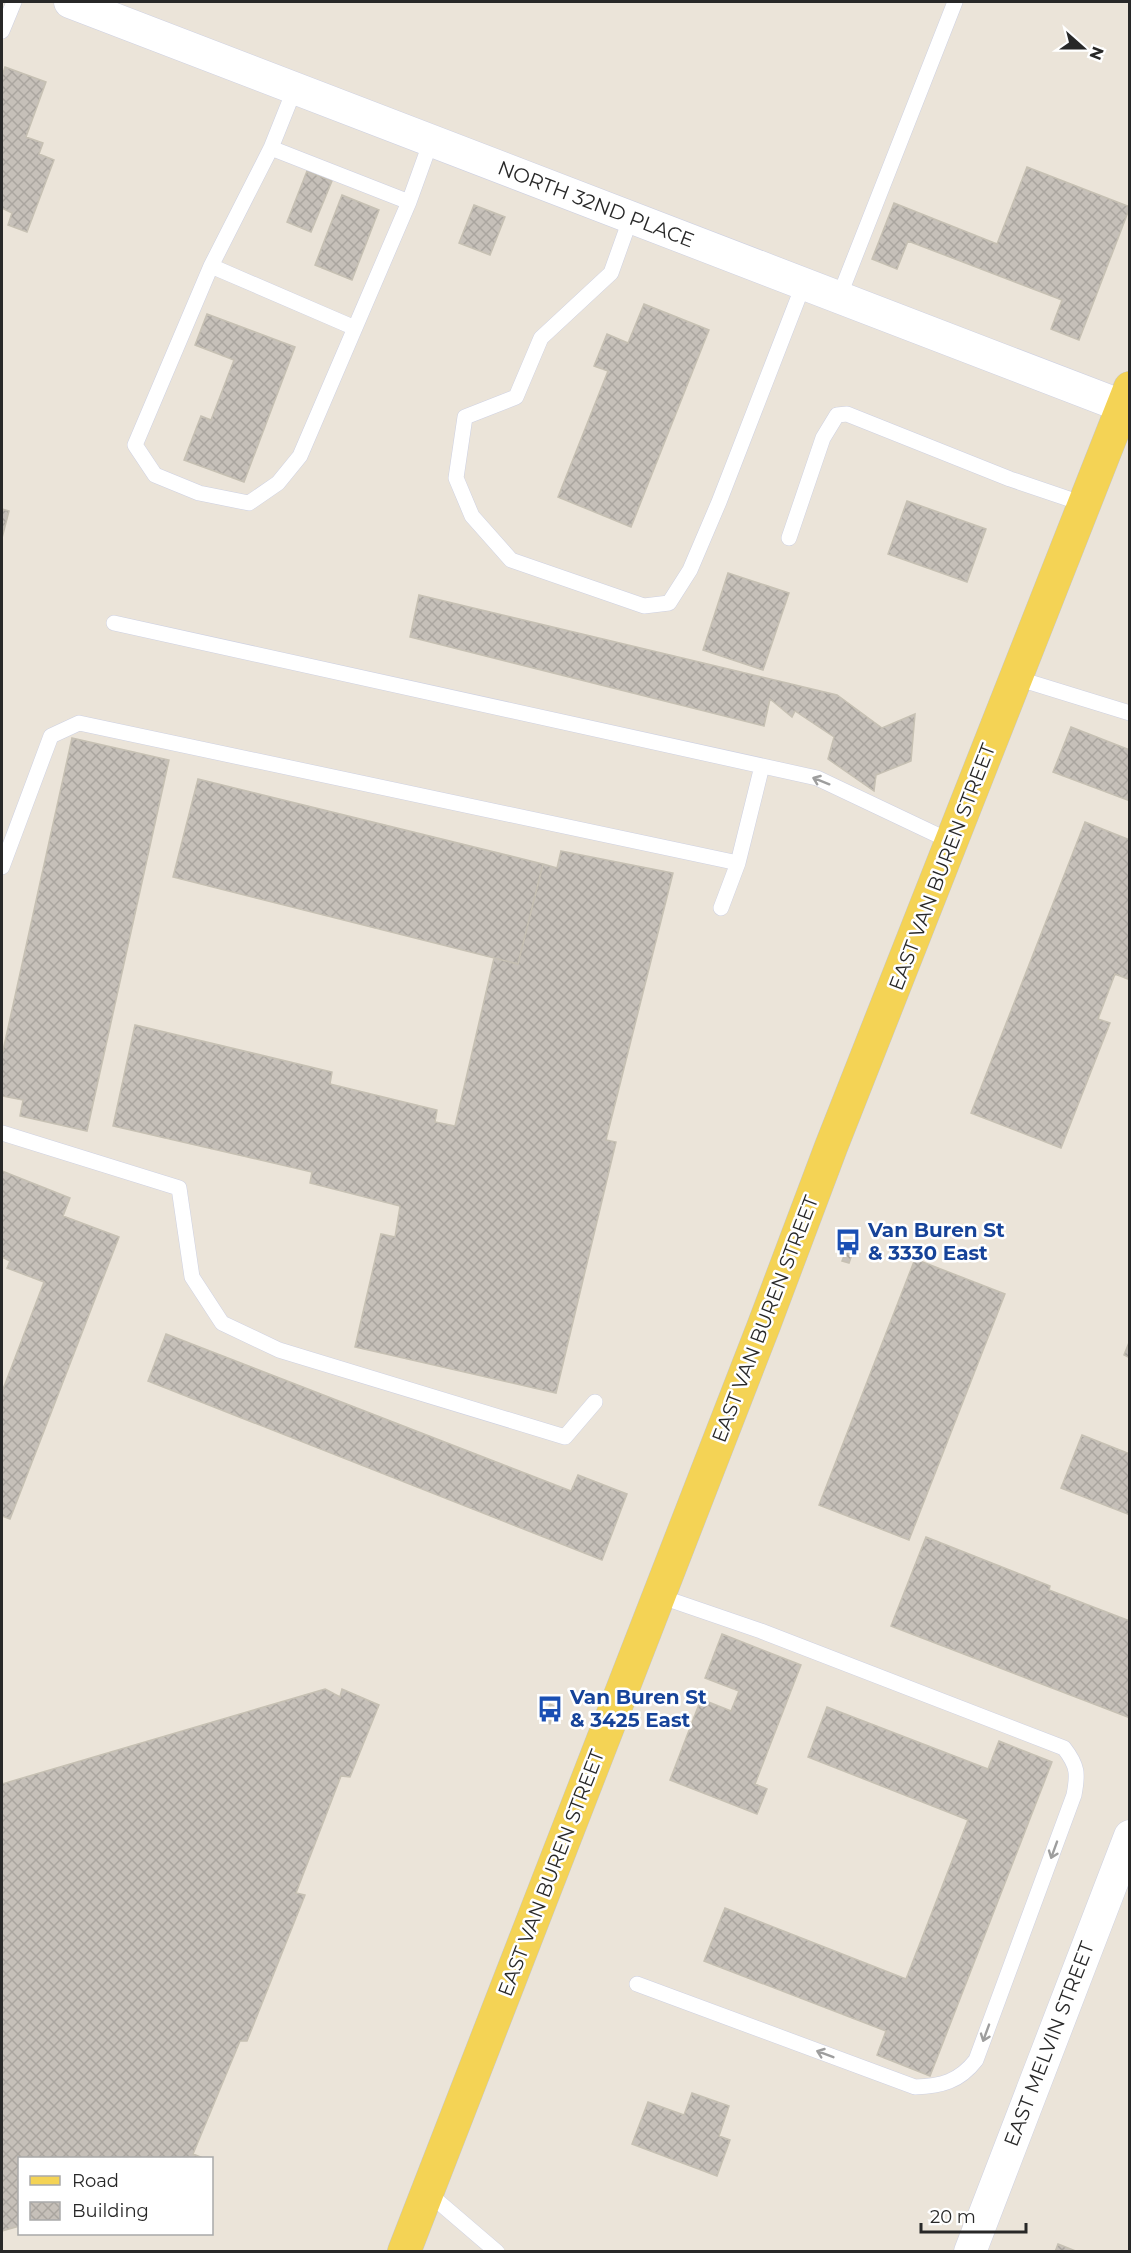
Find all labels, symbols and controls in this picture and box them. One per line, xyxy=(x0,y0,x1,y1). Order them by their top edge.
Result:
north arrow xyxy=(1053,18,1113,78)
text: N xyxy=(1085,44,1108,63)
street label: NORTH 32ND PLACE xyxy=(494,155,698,253)
street label: EAST VAN BUREN STREET xyxy=(884,740,1000,994)
one-way arrow xyxy=(812,775,831,786)
street label: EAST VAN BUREN STREET xyxy=(707,1192,823,1446)
place label: Van Buren St & 3330 East xyxy=(867,1218,1005,1265)
bus stop icon: Van Buren St & 3330 East xyxy=(833,1227,863,1257)
place label: Van Buren St & 3425 East xyxy=(569,1685,707,1732)
bus stop icon: Van Buren St & 3425 East xyxy=(535,1694,565,1724)
street label: EAST VAN BUREN STREET xyxy=(493,1746,609,2000)
one-way arrow xyxy=(1048,1840,1059,1859)
street label: EAST MELVIN STREET xyxy=(999,1938,1099,2150)
one-way arrow xyxy=(980,2023,991,2042)
one-way arrow xyxy=(817,2047,835,2058)
legend xyxy=(18,2157,213,2235)
text: Road xyxy=(72,2170,119,2192)
scale bar xyxy=(921,2196,1026,2234)
text: Building xyxy=(72,2200,149,2222)
text: 20 m xyxy=(930,2206,976,2228)

